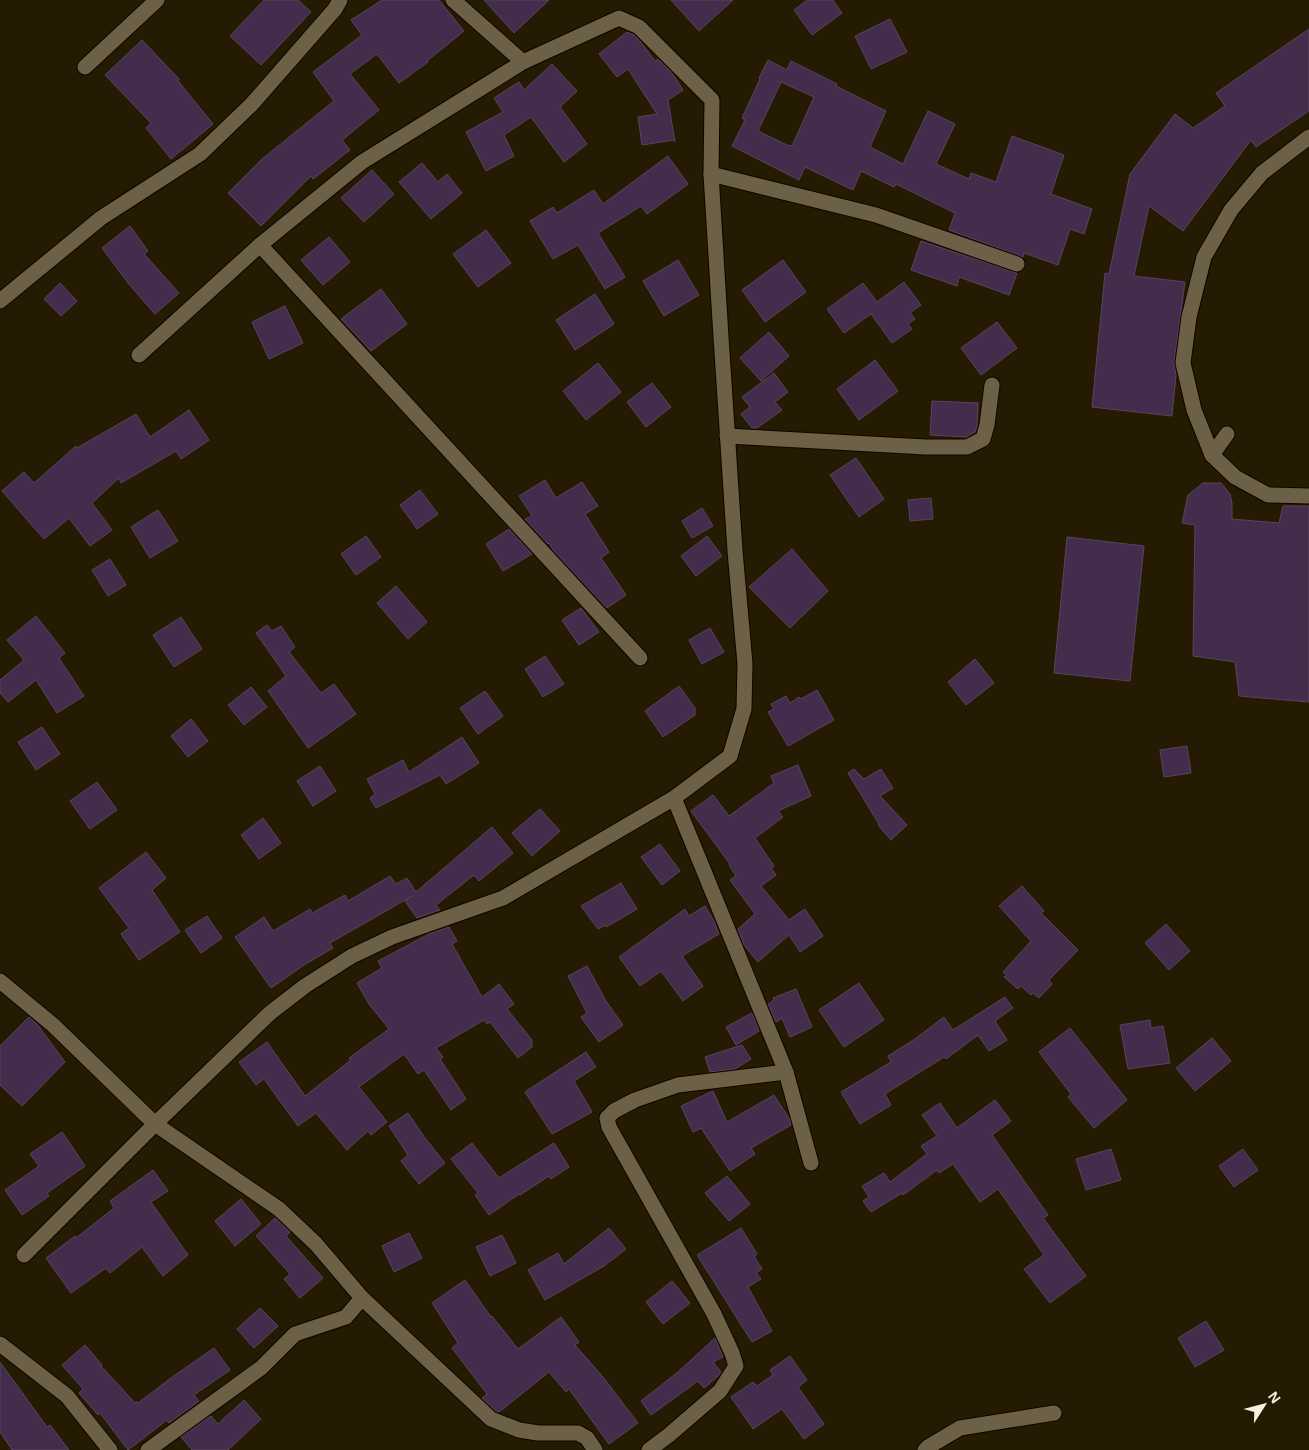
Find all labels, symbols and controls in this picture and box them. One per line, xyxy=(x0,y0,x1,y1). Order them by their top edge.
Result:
north arrow xyxy=(1239,1380,1289,1430)
text: N xyxy=(1265,1389,1284,1406)

